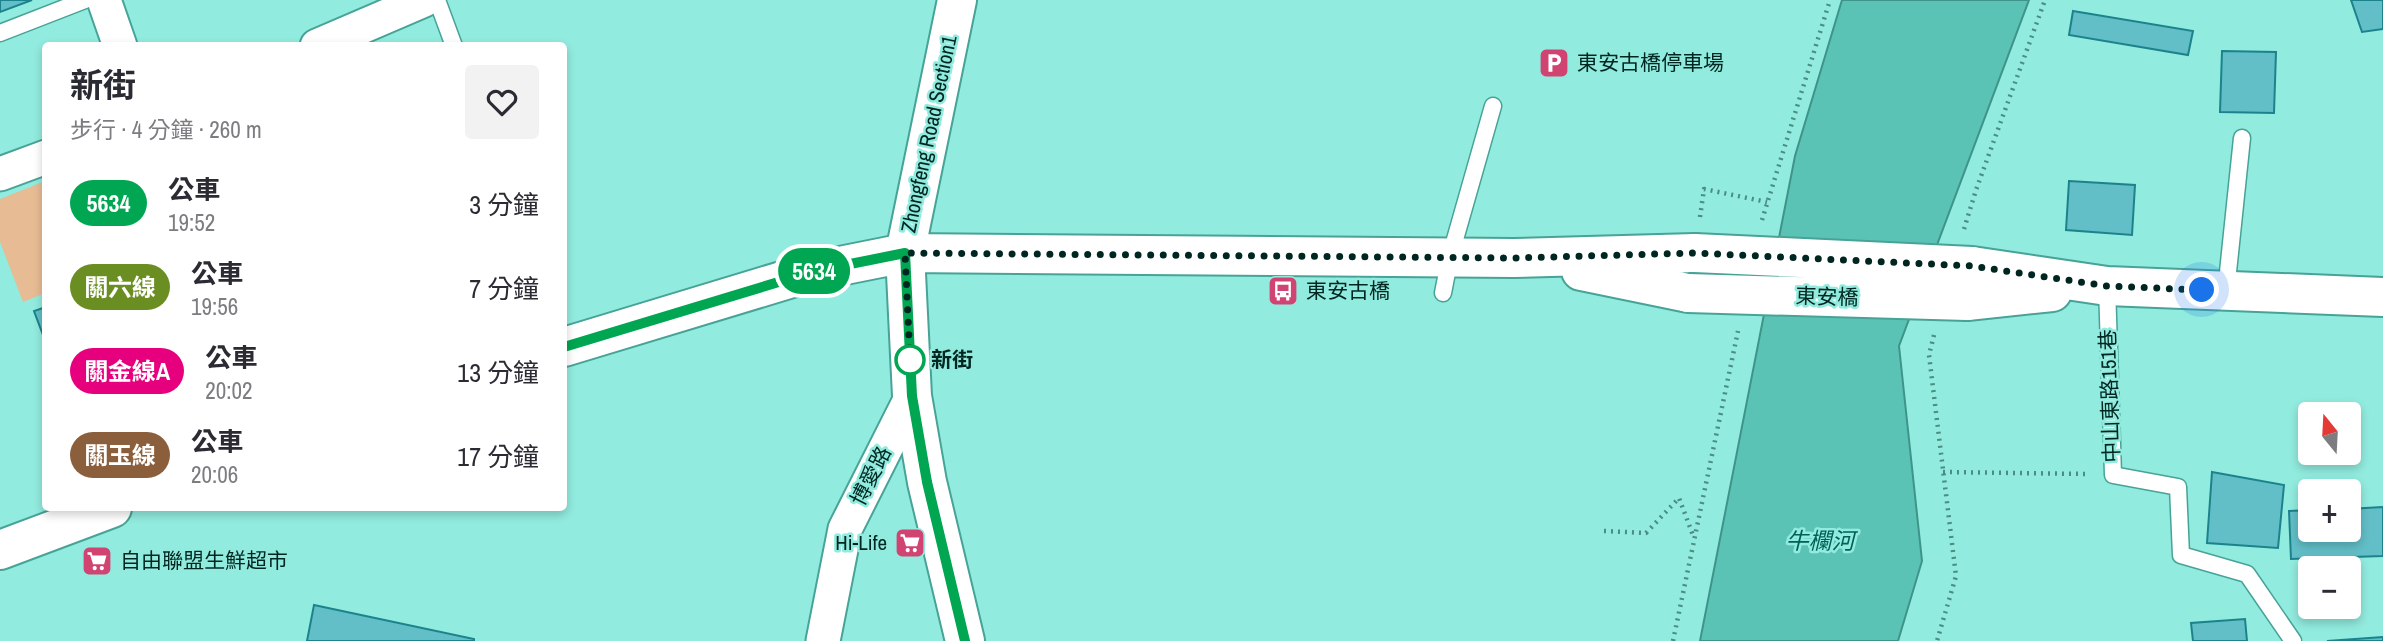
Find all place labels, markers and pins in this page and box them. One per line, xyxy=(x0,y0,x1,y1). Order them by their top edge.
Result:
parking icon: 東安古橋停車場 xyxy=(1537,46,1571,80)
place label: 東安古橋停車場 xyxy=(1577,48,1724,77)
bus stop icon: 東安古橋 xyxy=(1266,274,1300,308)
place label: 東安古橋 xyxy=(1306,276,1390,305)
marker: 新街 xyxy=(895,345,925,375)
place label: 新街 xyxy=(931,345,973,374)
supermarket icon: Hi-Life xyxy=(893,526,927,560)
place label: Hi-Life xyxy=(835,528,887,557)
supermarket icon: 自由聯盟生鮮超市 xyxy=(80,544,114,578)
place label: 自由聯盟生鮮超市 xyxy=(120,546,288,575)

